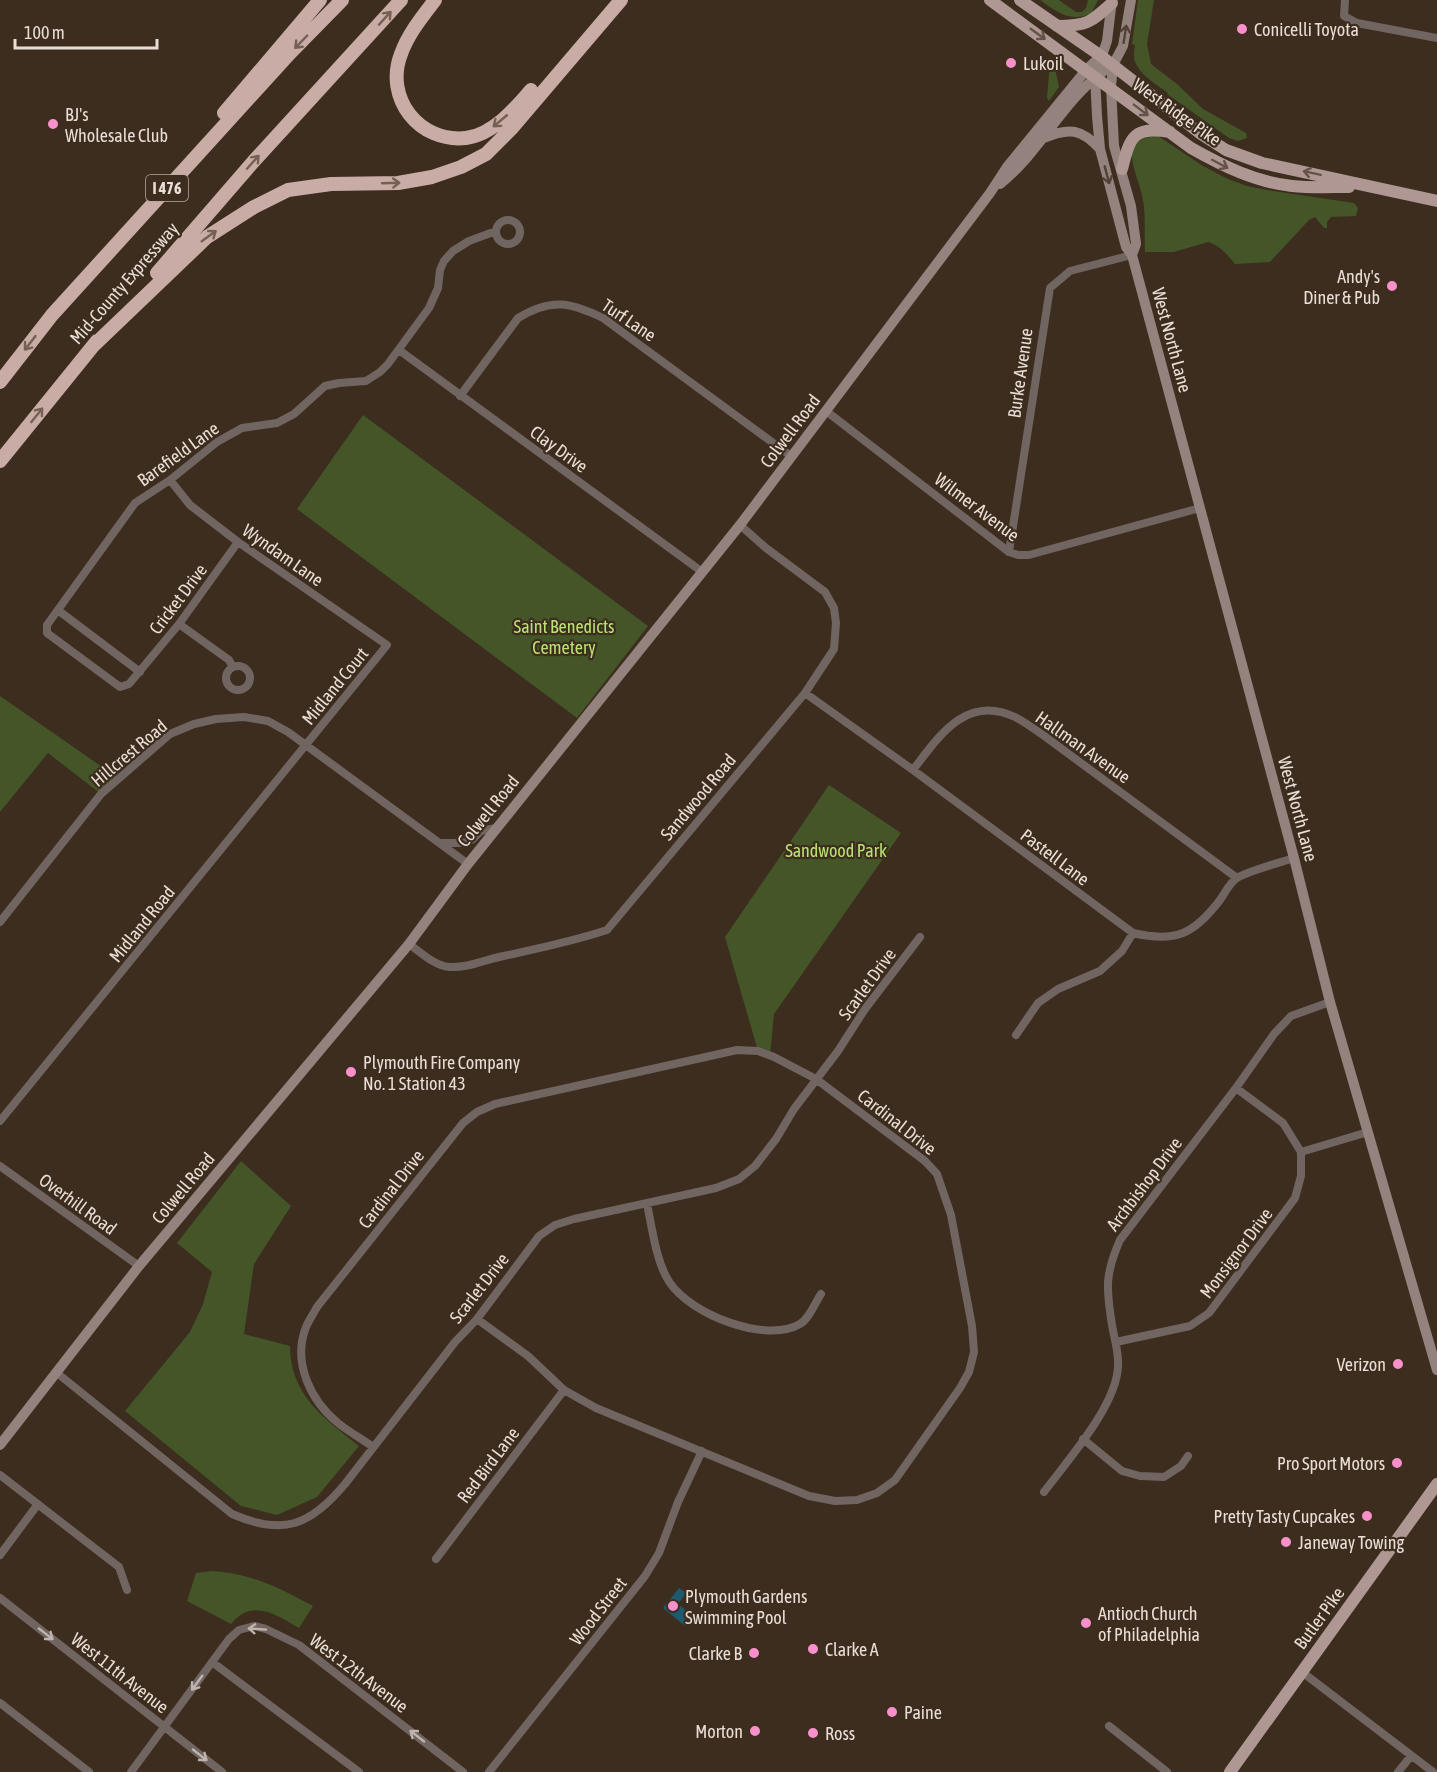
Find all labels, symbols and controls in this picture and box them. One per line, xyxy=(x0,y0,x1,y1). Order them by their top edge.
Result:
one-way arrow xyxy=(378,11,392,26)
scale bar xyxy=(15,12,158,50)
place label: Conicelli Toyota xyxy=(1254,19,1359,40)
text: 100 m xyxy=(24,22,65,43)
marker: Conicelli Toyota xyxy=(1235,22,1249,36)
one-way arrow xyxy=(1120,24,1131,44)
one-way arrow xyxy=(1029,28,1045,41)
one-way arrow xyxy=(294,34,309,49)
place label: Lukoil xyxy=(1023,53,1064,74)
marker: Lukoil xyxy=(1004,56,1018,70)
street label: West Ridge Pike xyxy=(1129,74,1225,150)
one-way arrow xyxy=(1133,103,1149,116)
place label: BJ's Wholesale Club xyxy=(65,104,168,146)
one-way arrow xyxy=(493,114,508,128)
marker: BJ's Wholesale Club xyxy=(46,117,60,131)
one-way arrow xyxy=(246,155,260,170)
one-way arrow xyxy=(1211,158,1228,170)
one-way arrow xyxy=(1102,166,1114,185)
one-way arrow xyxy=(1303,167,1323,178)
road number: I 476 xyxy=(146,175,188,201)
one-way arrow xyxy=(381,177,401,189)
street label: Mid-County Expressway xyxy=(65,218,183,348)
one-way arrow xyxy=(201,230,217,242)
place label: Andy's Diner & Pub xyxy=(1303,266,1380,308)
marker: Andy's Diner & Pub xyxy=(1385,279,1399,293)
street label: West North Lane xyxy=(1148,285,1196,395)
street label: Turf Lane xyxy=(598,294,660,346)
street label: Burke Avenue xyxy=(1003,327,1037,419)
one-way arrow xyxy=(24,334,37,350)
street label: Colwell Road xyxy=(756,390,824,472)
one-way arrow xyxy=(30,408,43,424)
street label: Barefield Lane xyxy=(133,417,223,491)
street label: Clay Drive xyxy=(526,421,592,477)
street label: Wilmer Avenue xyxy=(930,468,1024,546)
street label: Wyndam Lane xyxy=(239,520,327,590)
street label: Cricket Drive xyxy=(145,560,211,638)
park label: Saint Benedicts Cemetery xyxy=(514,616,614,658)
street label: Midland Court xyxy=(298,643,372,729)
street label: Hallman Avenue xyxy=(1032,707,1134,787)
street label: Hillcrest Road xyxy=(87,715,171,791)
street label: Sandwood Road xyxy=(656,750,740,844)
street label: West North Lane xyxy=(1274,754,1322,864)
street label: Colwell Road xyxy=(453,771,523,851)
street label: Pastell Lane xyxy=(1016,824,1094,890)
park label: Sandwood Park xyxy=(785,840,887,861)
street label: Midland Road xyxy=(105,882,179,966)
street label: Scarlet Drive xyxy=(834,944,900,1024)
place label: Plymouth Fire Company No. 1 Station 43 xyxy=(363,1052,520,1094)
marker: Plymouth Fire Company No. 1 Station 43 xyxy=(344,1065,358,1079)
street label: Cardinal Drive xyxy=(854,1085,940,1159)
street label: Archbishop Drive xyxy=(1102,1133,1186,1235)
street label: Cardinal Drive xyxy=(354,1146,428,1232)
street label: Colwell Road xyxy=(147,1148,219,1228)
street label: Overhill Road xyxy=(35,1169,121,1239)
street label: Monsignor Drive xyxy=(1195,1204,1277,1302)
street label: Scarlet Drive xyxy=(445,1249,513,1327)
place label: Verizon xyxy=(1337,1354,1386,1375)
marker: Verizon xyxy=(1391,1357,1405,1371)
street label: Red Bird Lane xyxy=(453,1423,523,1507)
place label: Pro Sport Motors xyxy=(1277,1453,1385,1474)
marker: Pro Sport Motors xyxy=(1390,1456,1404,1470)
place label: Pretty Tasty Cupcakes xyxy=(1214,1506,1355,1527)
marker: Pretty Tasty Cupcakes xyxy=(1360,1509,1374,1523)
place label: Janeway Towing xyxy=(1298,1532,1404,1553)
marker: Janeway Towing xyxy=(1279,1535,1293,1549)
street label: Wood Street xyxy=(565,1573,631,1649)
street label: Butler Pike xyxy=(1290,1583,1348,1653)
place label: Plymouth Gardens Swimming Pool xyxy=(685,1586,807,1628)
marker: Plymouth Gardens Swimming Pool xyxy=(666,1599,680,1613)
place label: Antioch Church of Philadelphia xyxy=(1098,1603,1200,1645)
marker: Antioch Church of Philadelphia xyxy=(1079,1616,1093,1630)
one-way arrow xyxy=(248,1623,267,1634)
one-way arrow xyxy=(38,1628,54,1641)
street label: West 11th Avenue xyxy=(67,1628,173,1718)
street label: West 12th Avenue xyxy=(306,1629,412,1717)
place label: Clarke A xyxy=(825,1639,879,1660)
marker: Clarke A xyxy=(806,1642,820,1656)
place label: Clarke B xyxy=(689,1643,742,1664)
marker: Clarke B xyxy=(747,1646,761,1660)
one-way arrow xyxy=(191,1675,203,1691)
place label: Paine xyxy=(904,1702,942,1723)
marker: Paine xyxy=(885,1705,899,1719)
place label: Morton xyxy=(695,1721,743,1742)
place label: Ross xyxy=(825,1723,855,1744)
marker: Morton xyxy=(748,1724,762,1738)
marker: Ross xyxy=(806,1726,820,1740)
one-way arrow xyxy=(410,1730,426,1743)
one-way arrow xyxy=(191,1748,207,1761)

